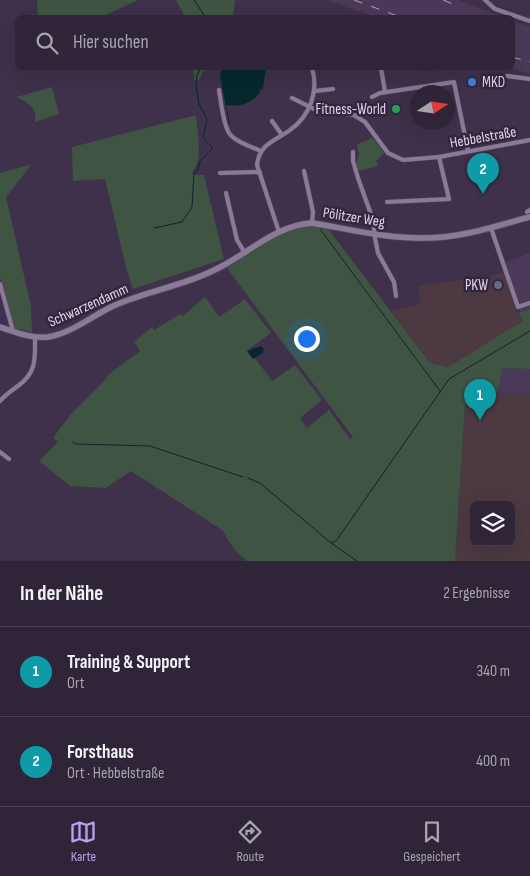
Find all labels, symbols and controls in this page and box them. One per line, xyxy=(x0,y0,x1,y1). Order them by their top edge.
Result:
search box xyxy=(15,15,515,70)
icon: search xyxy=(33,29,61,57)
text: Hier suchen xyxy=(73,31,149,54)
place label: MKD xyxy=(482,73,505,92)
marker: MKD xyxy=(466,76,478,88)
north arrow xyxy=(410,85,455,130)
place label: Fitness-World xyxy=(315,100,386,119)
marker: Fitness-World xyxy=(390,103,402,115)
street label: Hebbelstraße xyxy=(448,122,518,153)
pin: 2 xyxy=(467,153,499,194)
street label: Pölitzer Weg xyxy=(322,203,386,232)
place label: PKW xyxy=(465,276,488,295)
street label: Schwarzendamm xyxy=(45,279,131,332)
marker: PKW xyxy=(492,279,504,291)
your location xyxy=(294,326,320,352)
pin: 1 xyxy=(464,379,496,420)
map controls xyxy=(470,501,515,546)
button: layers xyxy=(470,501,515,546)
text: In der Nähe xyxy=(20,581,103,606)
text: 2 Ergebnisse xyxy=(443,584,510,603)
text: Training & Support xyxy=(67,651,190,674)
text: 1 xyxy=(33,662,39,681)
text: 340 m xyxy=(477,662,510,681)
text: Ort xyxy=(67,674,85,693)
text: Forsthaus xyxy=(67,741,134,764)
text: 2 xyxy=(32,752,40,771)
text: 400 m xyxy=(476,752,510,771)
text: Ort · Hebbelstraße xyxy=(67,764,164,783)
tab: Karte xyxy=(69,818,97,865)
tab: Route xyxy=(236,818,264,865)
tab: Gespeichert xyxy=(403,818,461,865)

